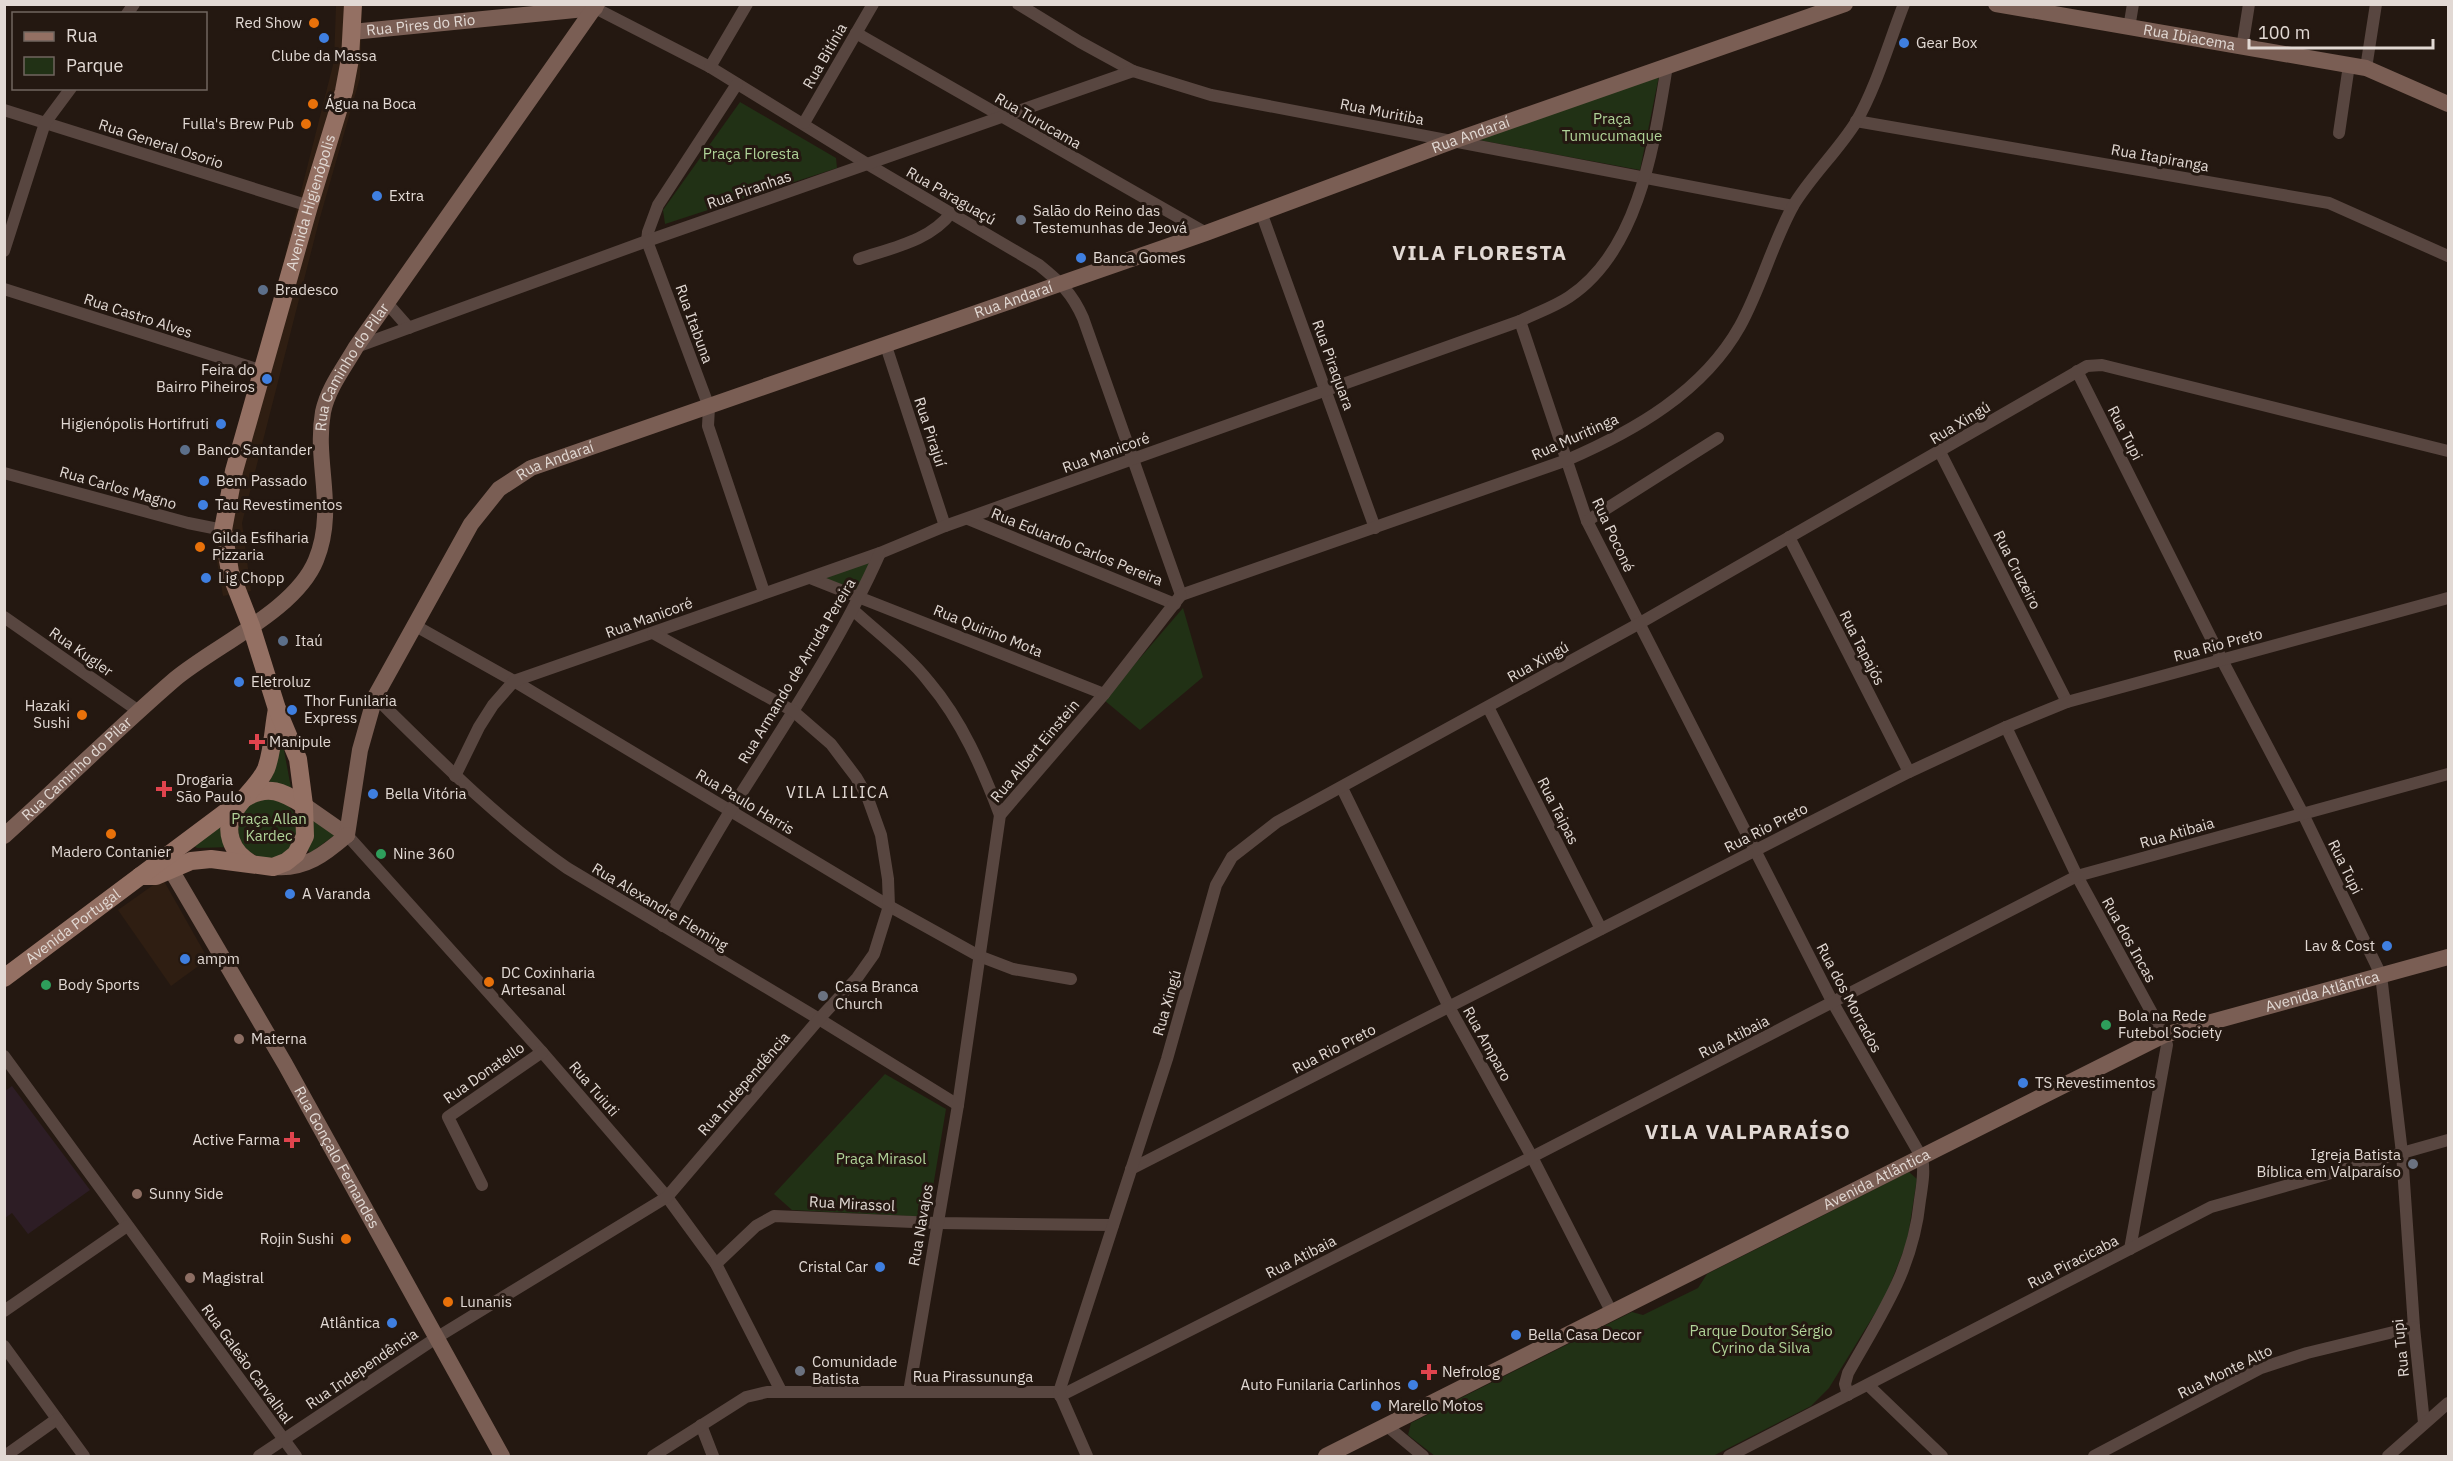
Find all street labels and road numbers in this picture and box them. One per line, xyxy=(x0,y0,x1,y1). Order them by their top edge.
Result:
street label: Rua Pires do Rio xyxy=(365,10,476,40)
street label: Rua Bitínia xyxy=(798,20,851,92)
street label: Rua Ibiacema xyxy=(2142,20,2237,54)
street label: Rua Turucama xyxy=(992,88,1085,153)
street label: Rua Muritiba xyxy=(1338,94,1426,129)
street label: Rua Andaraí xyxy=(1429,112,1512,157)
street label: Rua General Osorio xyxy=(96,114,226,173)
street label: Avenida Higienópolis xyxy=(281,132,339,273)
street label: Rua Itapiranga xyxy=(2110,140,2211,175)
street label: Rua Paraguaçú xyxy=(903,162,1000,229)
street label: Rua Piranhas xyxy=(704,166,794,213)
street label: Rua Andaraí xyxy=(972,277,1055,322)
street label: Rua Itabuna xyxy=(671,282,718,366)
street label: Rua Castro Alves xyxy=(81,289,195,342)
street label: Rua Caminho do Pilar xyxy=(311,299,393,432)
street label: Rua Piraquara xyxy=(1308,317,1359,413)
street label: Rua Pirajuí xyxy=(910,395,951,469)
street label: Rua Xingú xyxy=(1926,397,1994,448)
street label: Rua Tupi xyxy=(2104,402,2147,463)
street label: Rua Muritinga xyxy=(1528,409,1621,464)
street label: Rua Manicoré xyxy=(1060,428,1152,477)
street label: Rua Andaraí xyxy=(512,437,596,484)
street label: Rua Carlos Magno xyxy=(57,462,179,513)
street label: Rua Poconé xyxy=(1588,495,1639,575)
street label: Rua Eduardo Carlos Pereira xyxy=(989,503,1166,590)
street label: Rua Cruzeiro xyxy=(1990,527,2045,612)
street label: Rua Armando de Arruda Pereira xyxy=(734,575,860,767)
street label: Rua Manicoré xyxy=(603,593,695,642)
street label: Rua Quirino Mota xyxy=(931,600,1046,661)
street label: Rua Tapajós xyxy=(1836,607,1889,688)
street label: Rua Kugler xyxy=(46,623,117,681)
street label: Rua Rio Preto xyxy=(2171,624,2264,665)
street label: Rua Xingú xyxy=(1504,637,1572,686)
street label: Rua Albert Einstein xyxy=(986,695,1083,806)
street label: Rua Caminho do Pilar xyxy=(17,712,136,824)
street label: Rua Paulo Harris xyxy=(692,765,798,839)
street label: Rua Taipas xyxy=(1533,774,1583,848)
street label: Rua Rio Preto xyxy=(1721,798,1811,857)
street label: Rua Atibaia xyxy=(2137,813,2216,852)
street label: Rua Tupi xyxy=(2324,836,2367,897)
street label: Rua Alexandre Fleming xyxy=(589,858,732,955)
street label: Avenida Portugal xyxy=(21,884,124,968)
street label: Rua dos Incas xyxy=(2098,894,2161,986)
street label: Rua dos Morrados xyxy=(1813,940,1886,1056)
street label: Avenida Atlântica xyxy=(2263,966,2381,1016)
street label: Rua Xingú xyxy=(1148,968,1185,1038)
street label: Rua Amparo xyxy=(1459,1003,1516,1085)
street label: Rua Atibaia xyxy=(1695,1011,1772,1062)
street label: Rua Rio Preto xyxy=(1289,1019,1379,1078)
street label: Rua Independência xyxy=(693,1028,794,1139)
street label: Rua Donatello xyxy=(440,1038,528,1108)
street label: Rua Tuiuti xyxy=(565,1057,624,1120)
street label: Rua Gonçalo Fernandes xyxy=(290,1083,384,1232)
street label: Avenida Atlântica xyxy=(1819,1144,1933,1214)
street label: Rua Navajos xyxy=(904,1182,937,1267)
street label: Rua Mirassol xyxy=(809,1192,895,1215)
street label: Rua Piracicaba xyxy=(2024,1230,2121,1293)
street label: Rua Atibaia xyxy=(1262,1231,1339,1282)
street label: Rua Galeão Carvalhal xyxy=(198,1300,297,1427)
street label: Rua Tupi xyxy=(2388,1318,2413,1378)
street label: Rua Independência xyxy=(302,1324,421,1413)
street label: Rua Monte Alto xyxy=(2174,1340,2275,1403)
street label: Rua Pirassununga xyxy=(913,1367,1033,1386)

